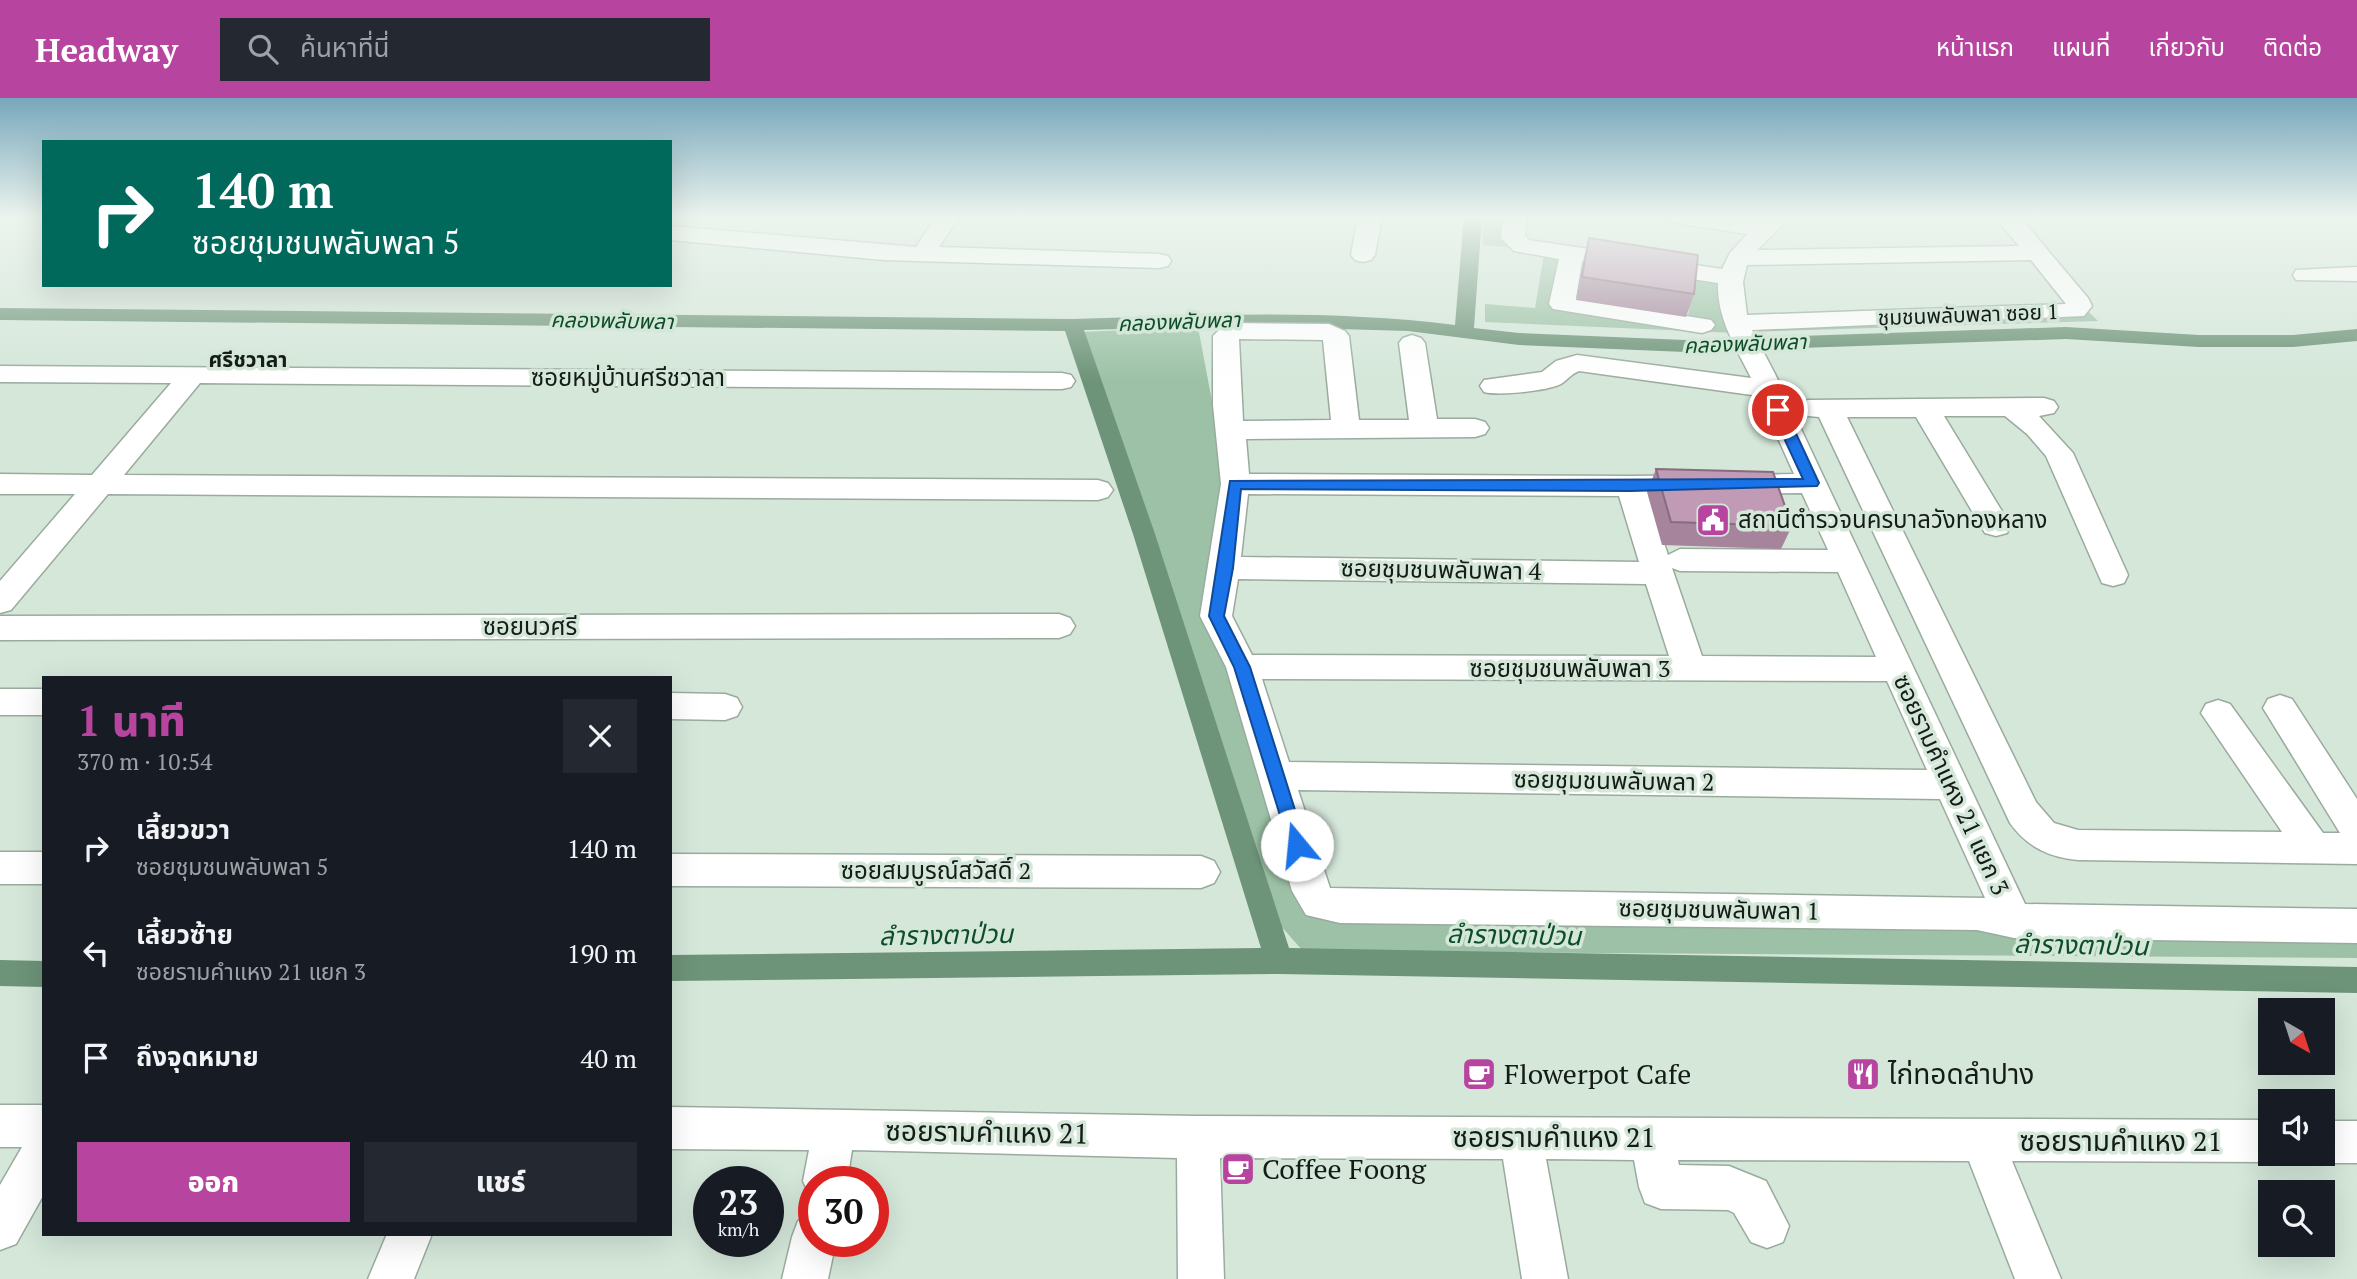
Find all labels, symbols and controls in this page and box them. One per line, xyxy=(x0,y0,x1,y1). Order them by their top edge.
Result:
search box xyxy=(220,18,710,81)
text: Headway xyxy=(35,28,178,71)
icon: search xyxy=(244,30,282,68)
text: ค้นหาที่นี่ xyxy=(300,30,389,64)
text: หน้าแรก xyxy=(1936,31,2014,63)
text: แผนที่ xyxy=(2052,31,2110,63)
text: เกี่ยวกับ xyxy=(2148,31,2225,63)
text: ติดต่อ xyxy=(2263,31,2322,63)
text: 140 m xyxy=(192,157,334,222)
icon: right xyxy=(77,168,168,259)
text: ซอยชุมชนพลับพลา 5 xyxy=(192,221,460,263)
street label: ชุมชนพลับพลา ซอย 1 xyxy=(1877,297,2059,331)
water label: คลองพลับพลา xyxy=(550,305,675,335)
water label: คลองพลับพลา xyxy=(1117,305,1242,337)
water label: คลองพลับพลา xyxy=(1683,327,1808,359)
district label: ศรีชวาลา xyxy=(209,345,287,373)
street label: ซอยหมู่บ้านศรีชวาลา xyxy=(531,361,725,393)
pin xyxy=(1748,380,1808,440)
icon: arrive xyxy=(1759,391,1797,429)
public building icon: สถานีตำรวจนครบาลวังทองหลาง xyxy=(1694,501,1732,539)
place label: สถานีตำรวจนครบาลวังทองหลาง xyxy=(1738,503,2047,535)
street label: ซอยชุมชนพลับพลา 4 xyxy=(1340,551,1542,587)
street label: ซอยนวศรี xyxy=(483,610,577,642)
street label: ซอยชุมชนพลับพลา 3 xyxy=(1470,652,1670,684)
street label: ซอยรามคำแหง 21 แยก 3 xyxy=(1887,669,2017,900)
text: 1 นาที xyxy=(77,692,186,748)
button: close xyxy=(563,699,637,773)
text: 370 m · 10:54 xyxy=(77,746,212,777)
street label: ซอยชุมชนพลับพลา 2 xyxy=(1513,762,1715,798)
position arrow xyxy=(1260,808,1334,882)
text: เลี้ยวขวา xyxy=(136,812,230,846)
icon: right xyxy=(77,829,115,867)
text: 140 m xyxy=(567,831,637,865)
text: ซอยชุมชนพลับพลา 5 xyxy=(136,851,329,882)
street label: ซอยสมบูรณ์สวัสดิ์ 2 xyxy=(841,854,1031,886)
street label: ซอยชุมชนพลับพลา 1 xyxy=(1618,891,1820,927)
water label: ลำรางตาป่วน xyxy=(879,916,1015,952)
water label: ลำรางตาป่วน xyxy=(1447,916,1583,952)
text: เลี้ยวซ้าย xyxy=(136,917,233,951)
water label: ลำรางตาป่วน xyxy=(2014,926,2150,962)
icon: left xyxy=(77,934,115,972)
text: 190 m xyxy=(567,936,637,970)
text: ซอยรามคำแหง 21 แยก 3 xyxy=(136,956,366,987)
north arrow xyxy=(2258,998,2334,1074)
map controls xyxy=(2258,998,2335,1257)
icon: arrive xyxy=(77,1039,115,1077)
text: ถึงจุดหมาย xyxy=(136,1039,259,1073)
text: 40 m xyxy=(581,1041,637,1075)
cafe icon: Flowerpot Cafe xyxy=(1460,1055,1498,1093)
place label: Flowerpot Cafe xyxy=(1504,1055,1691,1092)
restaurant icon: ไก่ทอดลำปาง xyxy=(1844,1055,1882,1093)
place label: ไก่ทอดลำปาง xyxy=(1887,1055,2034,1092)
button: sound xyxy=(2258,1089,2335,1166)
street label: ซอยรามคำแหง 21 xyxy=(885,1111,1089,1152)
street label: ซอยรามคำแหง 21 xyxy=(1452,1118,1656,1155)
street label: ซอยรามคำแหง 21 xyxy=(2019,1122,2223,1159)
button: ออก xyxy=(77,1142,350,1222)
button: แชร์ xyxy=(364,1142,637,1222)
cafe icon: Coffee Foong xyxy=(1219,1150,1257,1188)
place label: Coffee Foong xyxy=(1262,1150,1427,1187)
speed limit sign: 30 xyxy=(798,1166,889,1257)
text: 23 xyxy=(719,1179,758,1225)
button: search xyxy=(2258,1180,2335,1257)
text: km/h xyxy=(718,1217,759,1241)

